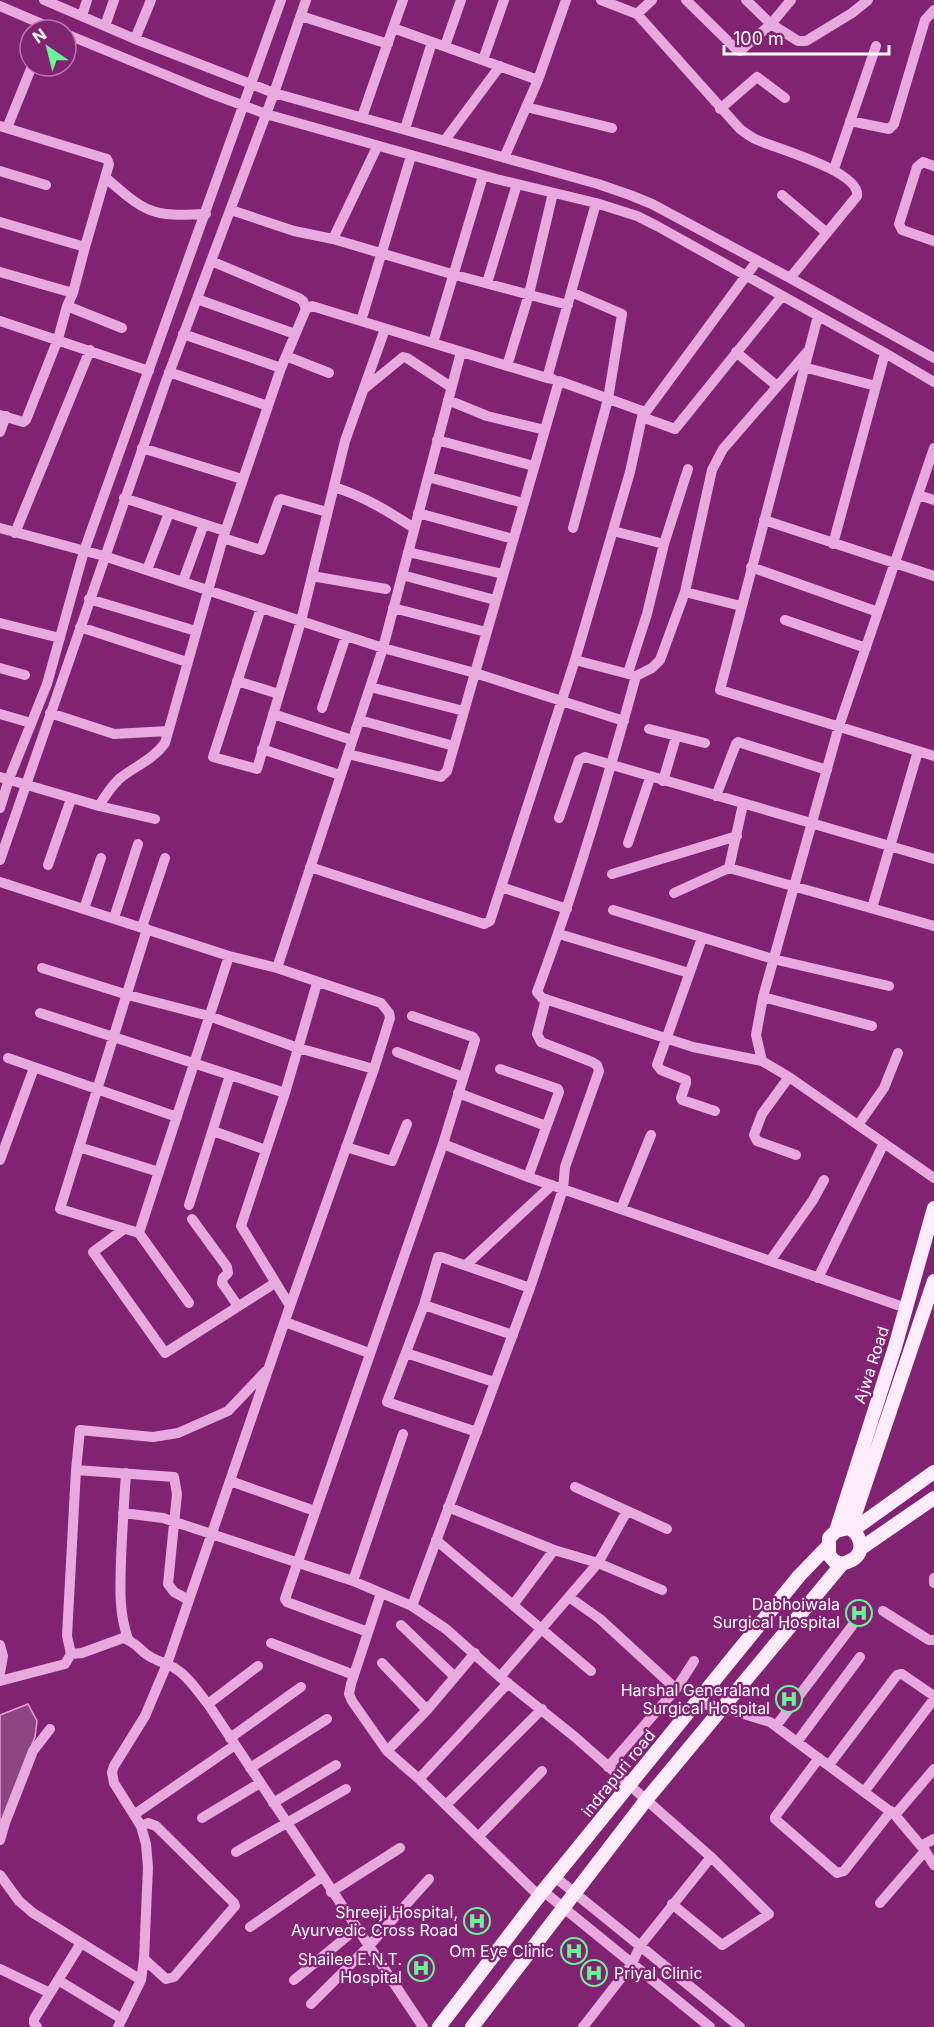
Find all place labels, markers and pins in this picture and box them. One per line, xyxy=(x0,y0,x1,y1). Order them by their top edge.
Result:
place label: Dabhoiwala Surgical Hospital xyxy=(712,1594,840,1632)
hospital icon: Dabhoiwala Surgical Hospital xyxy=(844,1598,874,1628)
place label: Harshal Generaland Surgical Hospital xyxy=(621,1680,770,1718)
hospital icon: Harshal Generaland Surgical Hospital xyxy=(774,1684,804,1714)
place label: Shreeji Hospital, Ayurvedic Cross Road xyxy=(291,1902,458,1940)
hospital icon: Shreeji Hospital, Ayurvedic Cross Road xyxy=(462,1906,492,1936)
hospital icon: Om Eye Clinic xyxy=(559,1936,589,1966)
place label: Om Eye Clinic xyxy=(449,1941,554,1961)
place label: Shailee E.N.T. Hospital xyxy=(298,1949,402,1987)
hospital icon: Shailee E.N.T. Hospital xyxy=(406,1953,436,1983)
hospital icon: Priyal Clinic xyxy=(579,1958,609,1988)
place label: Priyal Clinic xyxy=(614,1963,703,1983)

